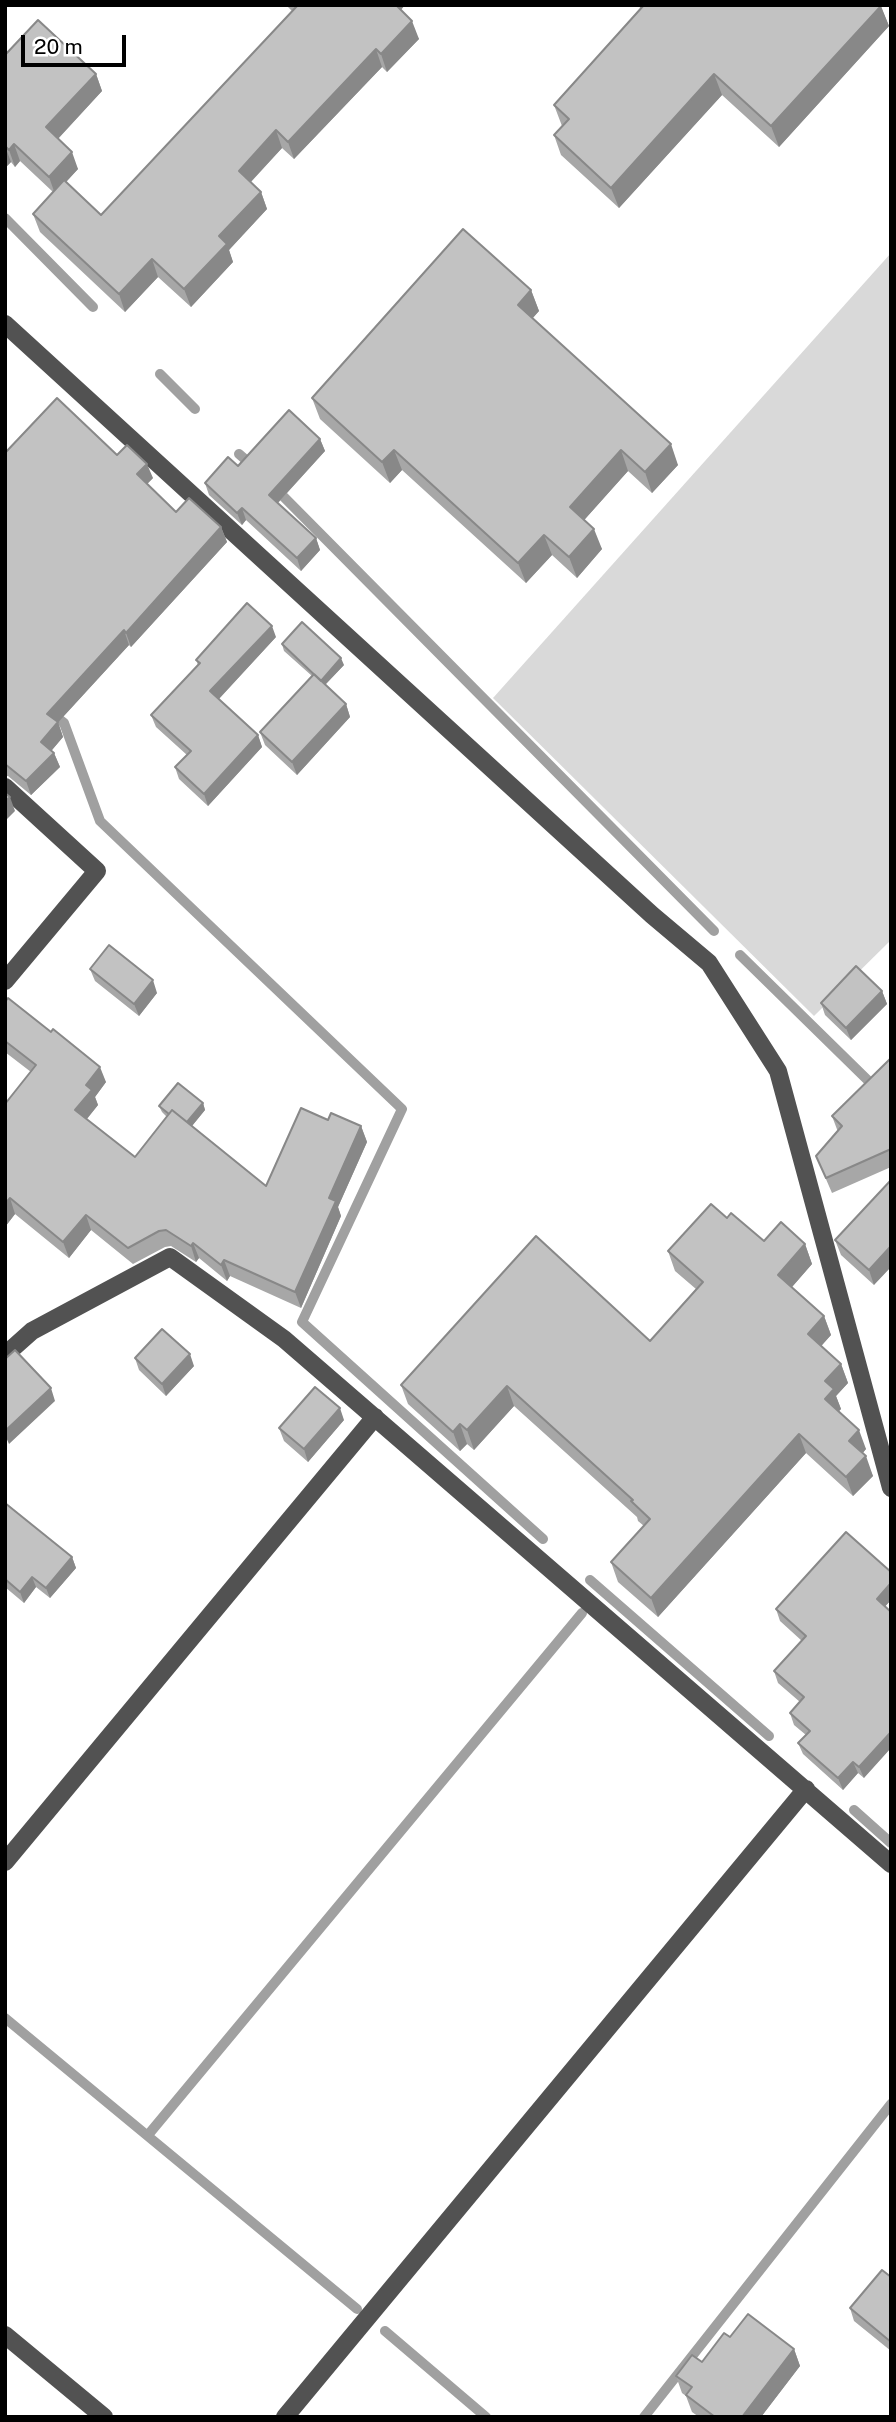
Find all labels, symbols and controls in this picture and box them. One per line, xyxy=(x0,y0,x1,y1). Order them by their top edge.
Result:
scale bar xyxy=(24,21,130,65)
text: 20 m xyxy=(34,34,83,59)

